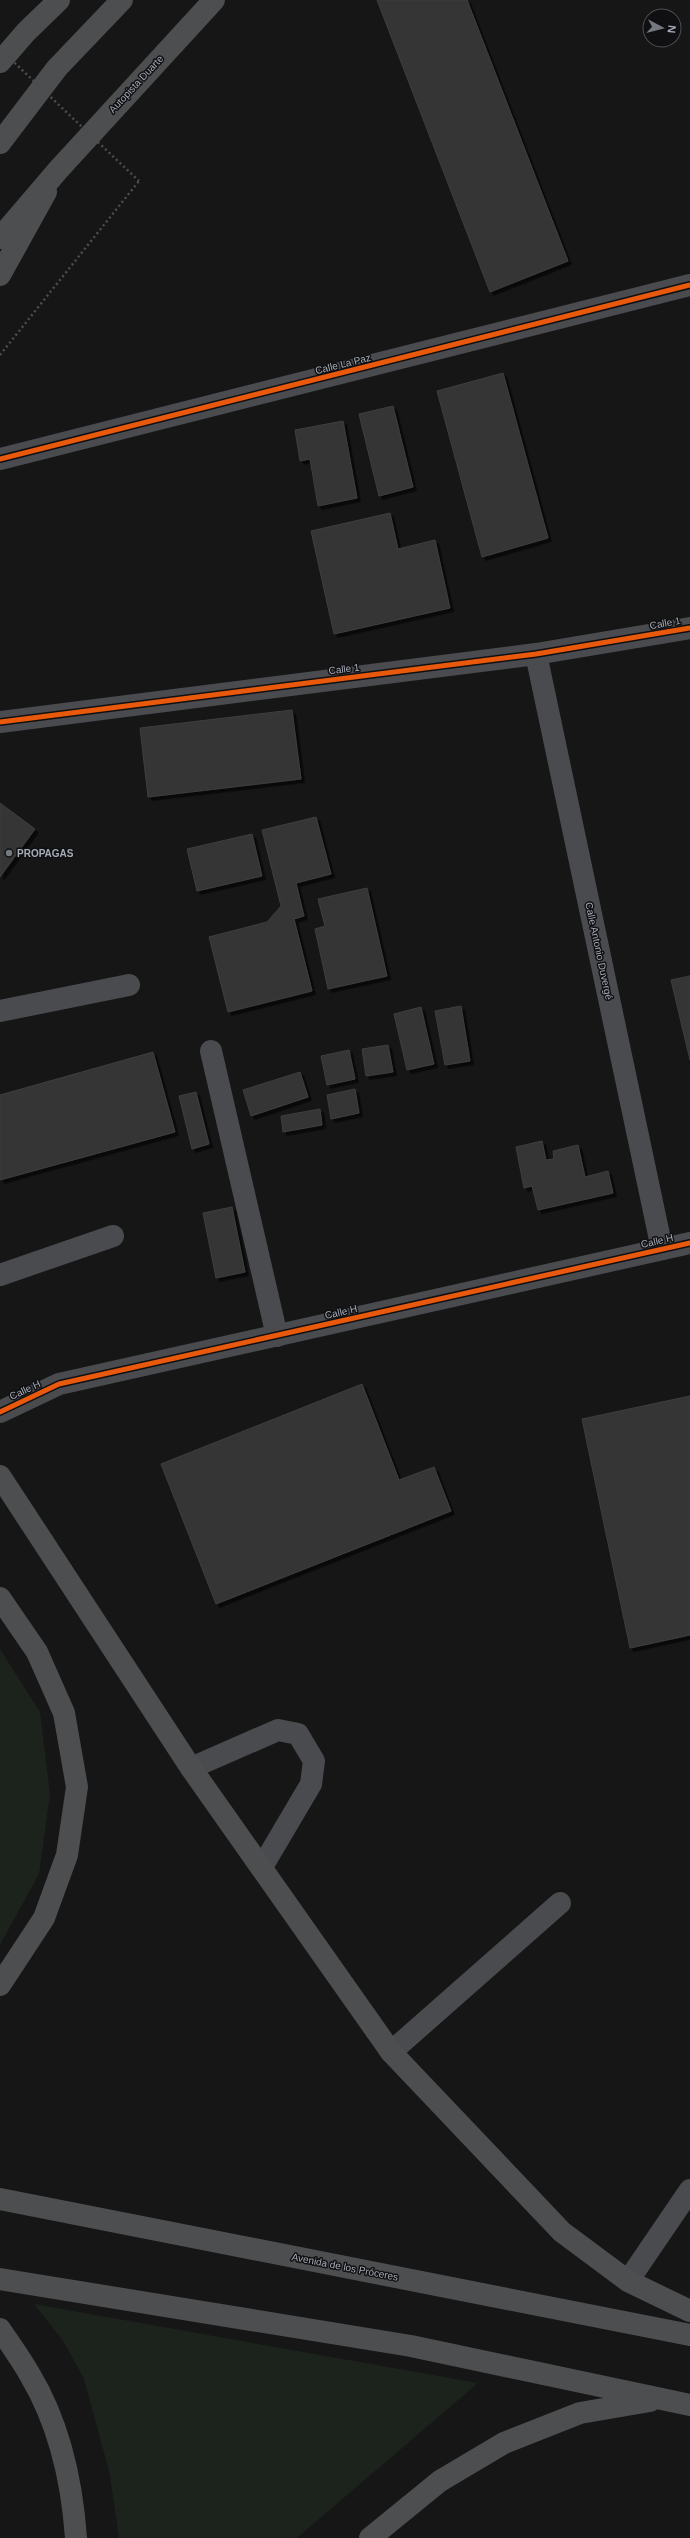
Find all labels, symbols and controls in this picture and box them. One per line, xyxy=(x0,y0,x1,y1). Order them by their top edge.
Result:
north arrow xyxy=(642,8,682,48)
text: N xyxy=(665,25,678,34)
street label: Autopista Duarte xyxy=(107,53,166,115)
street label: Calle La Paz xyxy=(314,352,372,376)
street label: Calle 1 xyxy=(649,615,682,631)
street label: Calle 1 xyxy=(328,662,361,676)
marker: PROPAGAS xyxy=(4,848,14,858)
place label: PROPAGAS xyxy=(17,848,74,859)
street label: Calle Antonio Duvergé xyxy=(583,901,615,1001)
street label: Calle H xyxy=(640,1232,674,1250)
street label: Calle H xyxy=(324,1303,358,1321)
street label: Calle H xyxy=(8,1378,42,1402)
street label: Avenida de los Próceres xyxy=(291,2251,399,2283)

